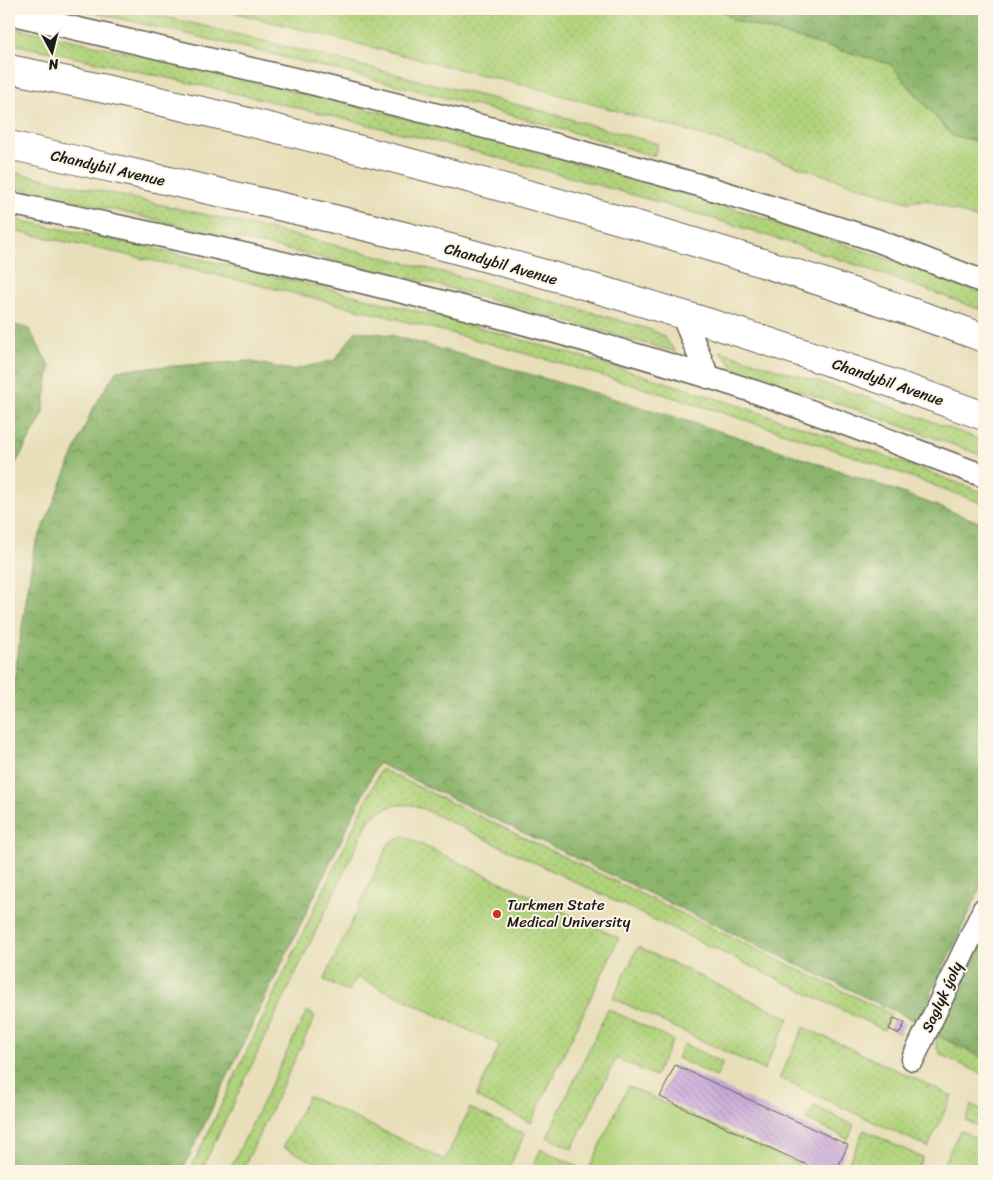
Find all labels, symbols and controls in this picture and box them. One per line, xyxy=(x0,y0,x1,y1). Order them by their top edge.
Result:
north arrow xyxy=(28,28,78,78)
text: N xyxy=(47,51,61,77)
street label: Chandybil Avenue xyxy=(48,142,168,194)
street label: Chandybil Avenue xyxy=(441,235,561,293)
street label: Chandybil Avenue xyxy=(829,351,948,413)
place label: Turkmen State Medical University xyxy=(507,892,631,935)
marker: Turkmen State Medical University xyxy=(491,908,503,920)
street label: Saglyk ýoly xyxy=(914,957,970,1037)

